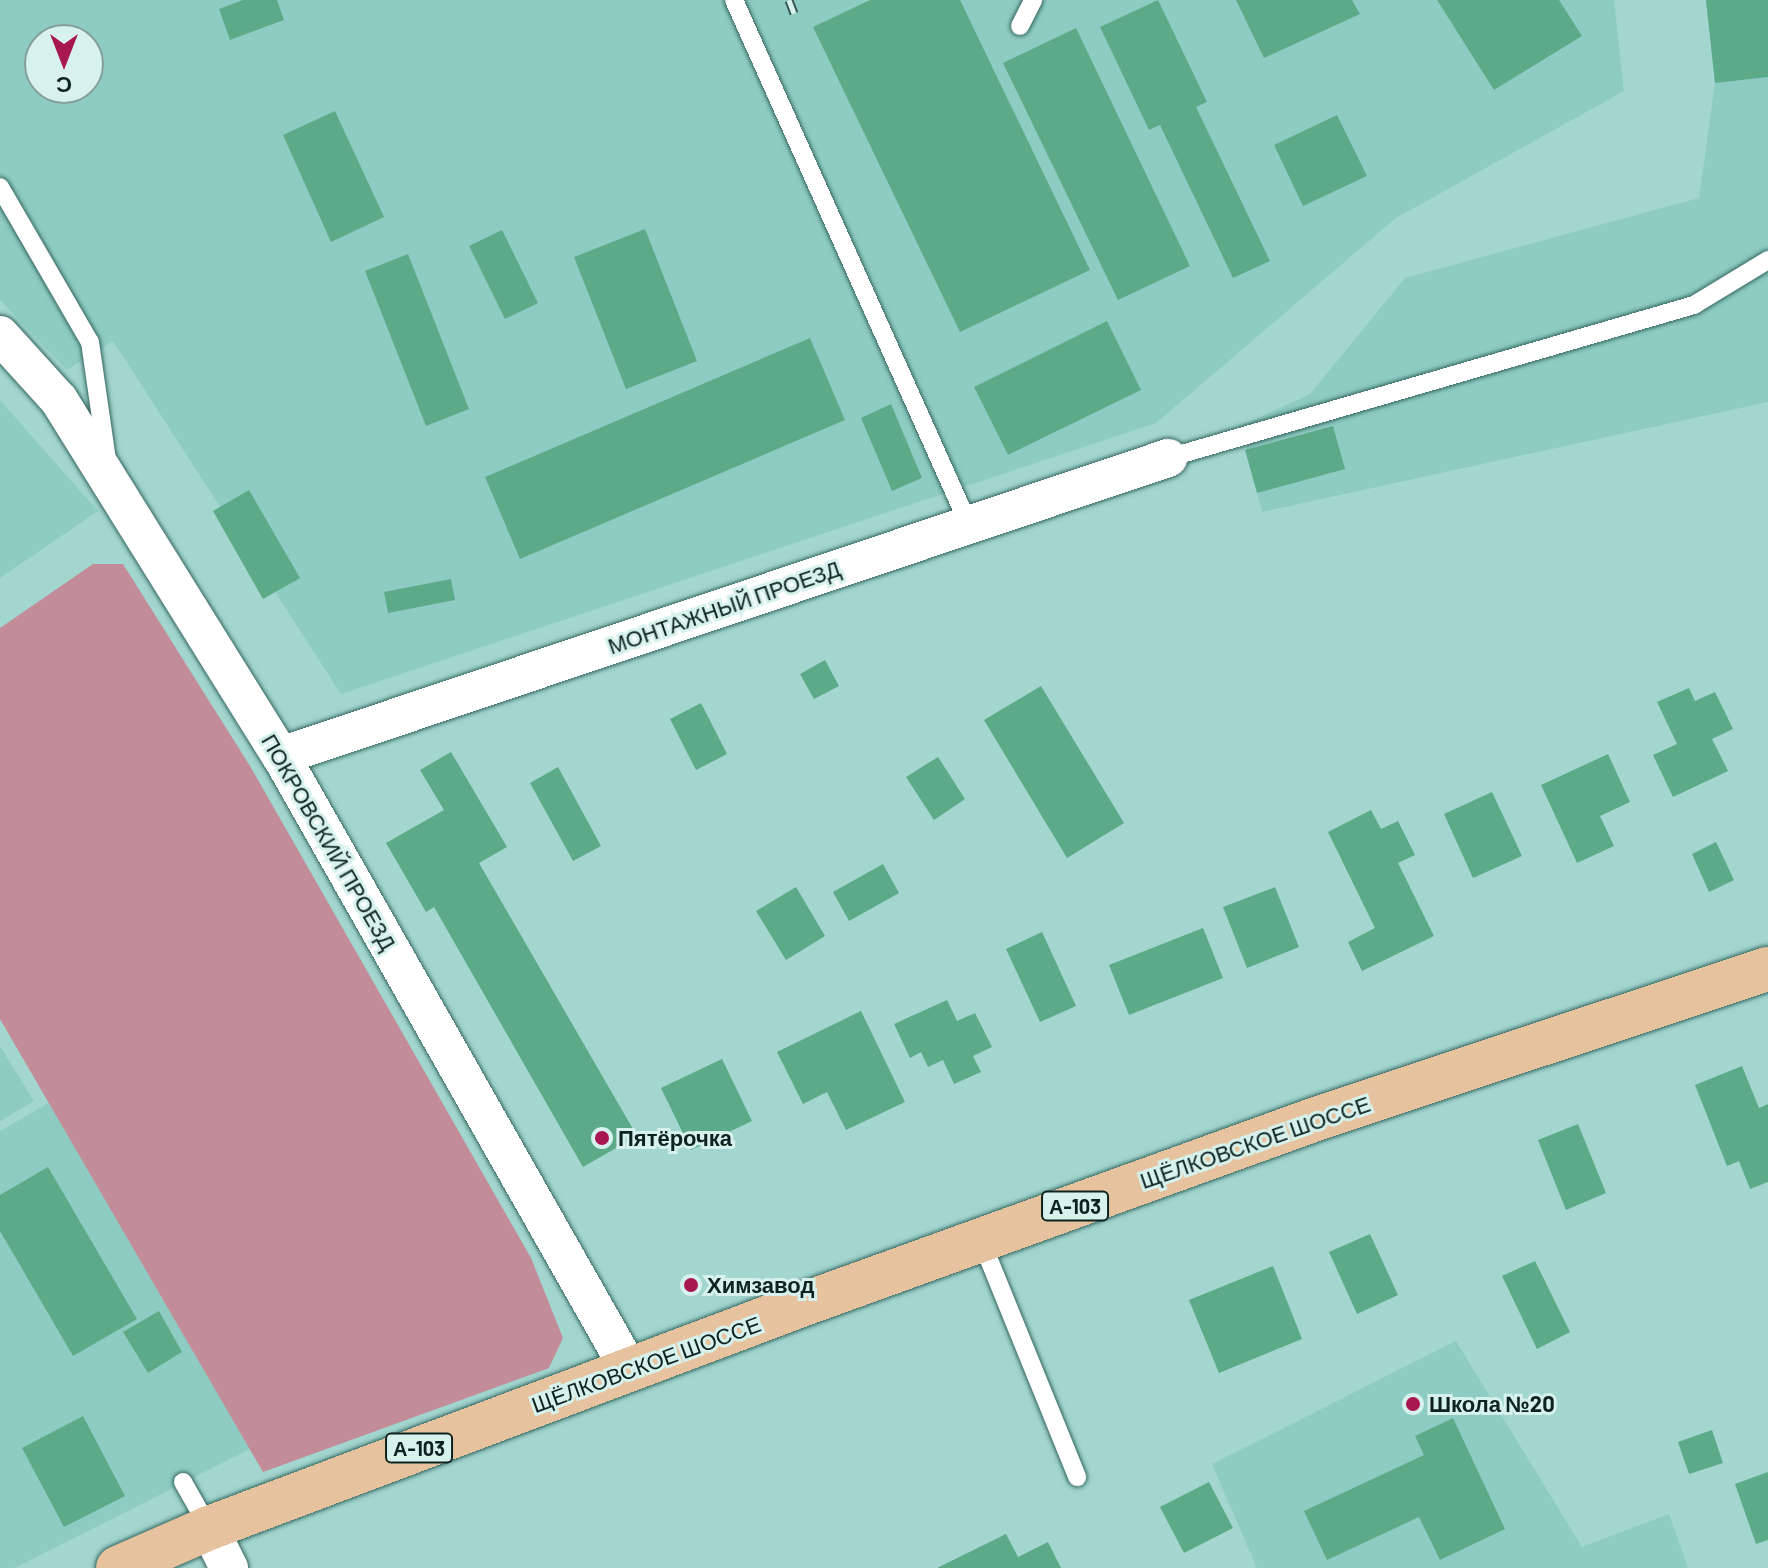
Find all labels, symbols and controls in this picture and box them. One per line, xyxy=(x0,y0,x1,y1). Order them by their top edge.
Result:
north arrow xyxy=(24,24,104,104)
text: С xyxy=(56,73,72,99)
street label: МОНТАЖНЫЙ ПРОЕЗД xyxy=(604,555,844,659)
street label: ПОКРОВСКИЙ ПРОЕЗД xyxy=(256,729,402,955)
street label: ЩЁЛКОВСКОЕ ШОССЕ xyxy=(1136,1090,1374,1194)
place label: Пятёрочка xyxy=(618,1125,732,1151)
marker: Пятёрочка xyxy=(593,1129,611,1147)
road number: А-103 xyxy=(1041,1190,1109,1222)
place label: Химзавод xyxy=(707,1272,814,1298)
marker: Химзавод xyxy=(682,1276,700,1294)
street label: ЩЁЛКОВСКОЕ ШОССЕ xyxy=(528,1310,764,1418)
place label: Школа №20 xyxy=(1429,1391,1555,1417)
marker: Школа №20 xyxy=(1404,1395,1422,1413)
road number: А-103 xyxy=(385,1432,453,1464)

